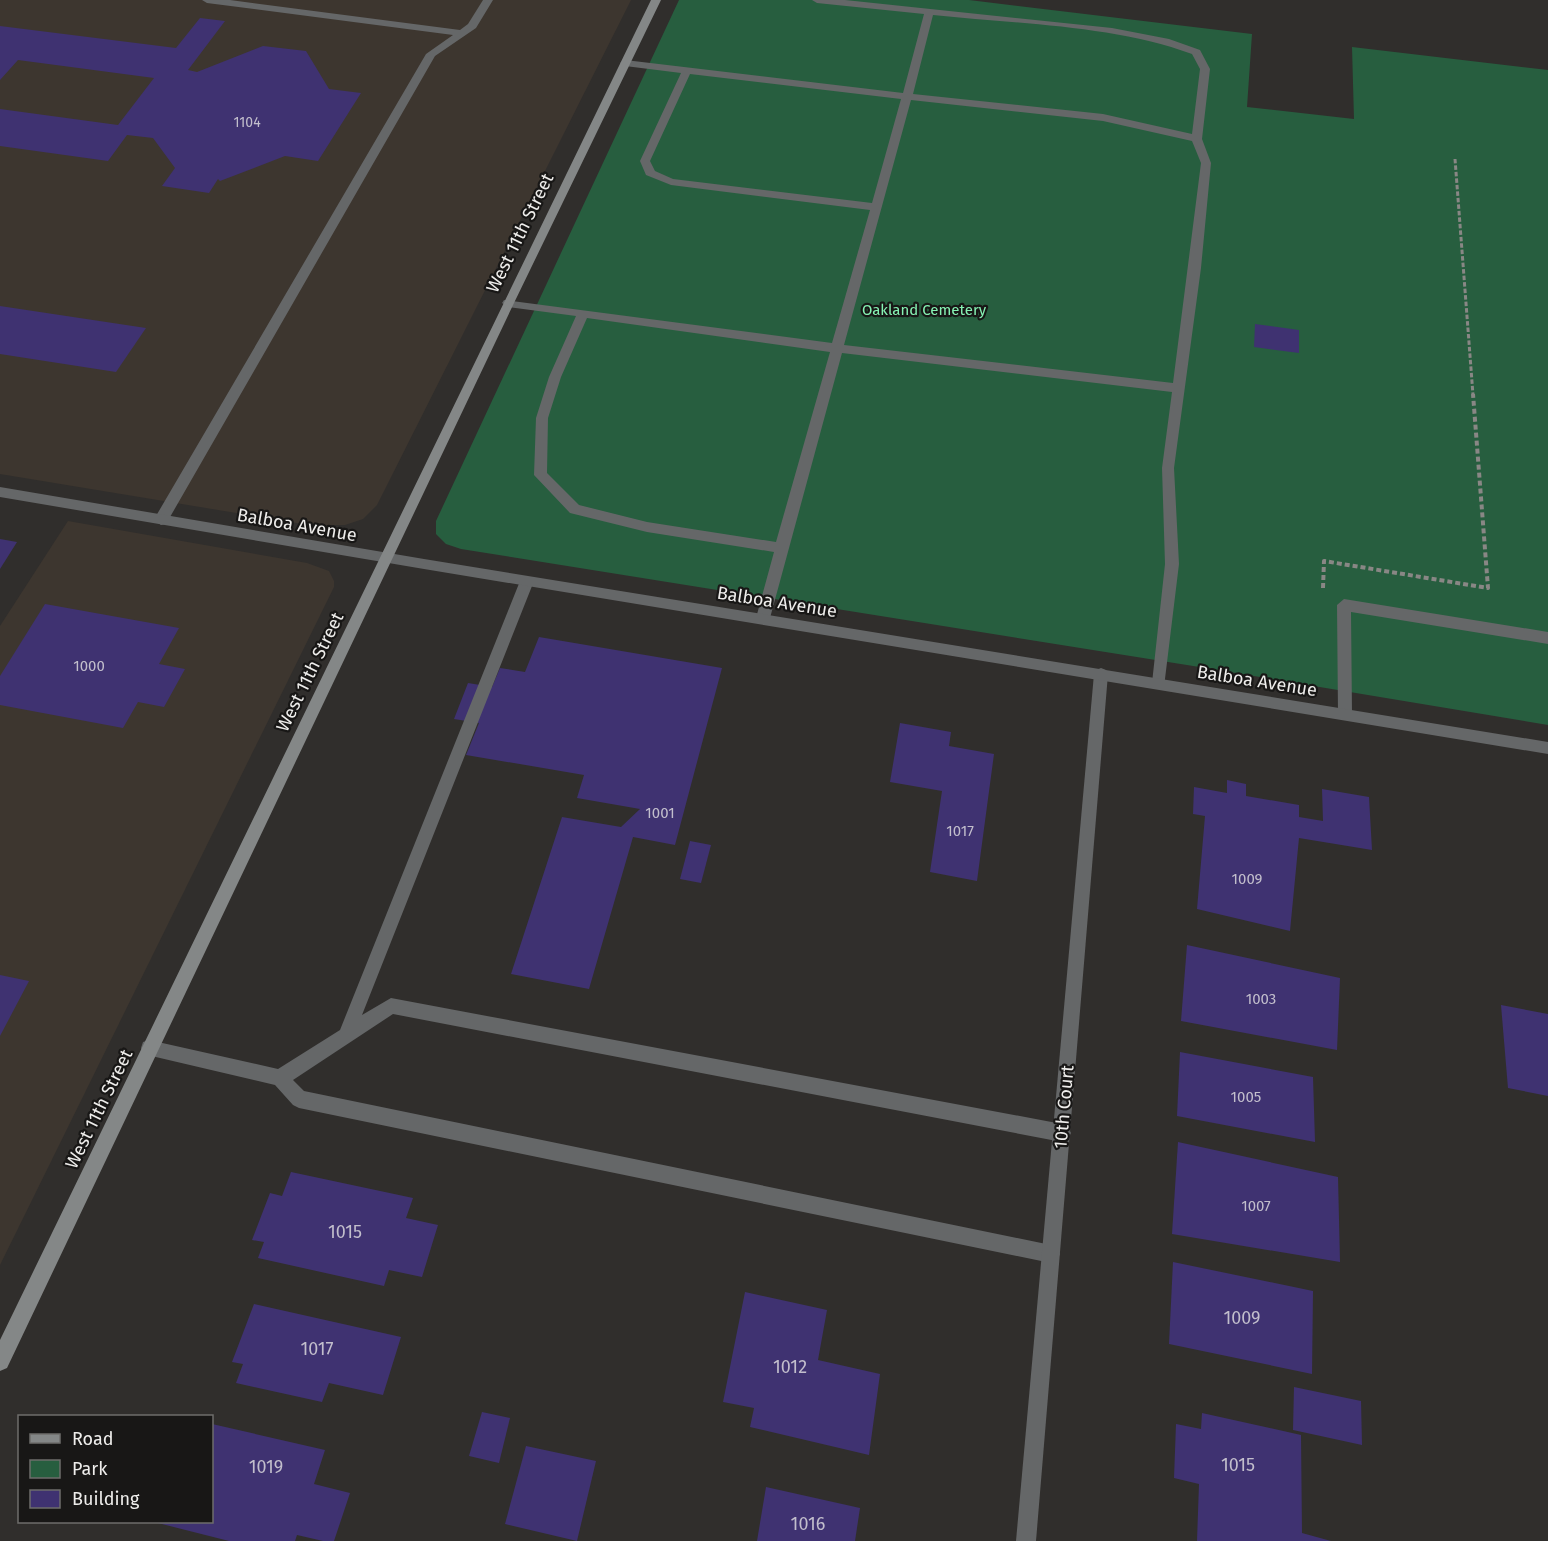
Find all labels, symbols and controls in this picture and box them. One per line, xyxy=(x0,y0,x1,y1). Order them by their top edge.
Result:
house number: 1104 xyxy=(233,114,261,131)
street label: West 11th Street xyxy=(482,169,559,296)
park label: Oakland Cemetery xyxy=(862,301,987,319)
street label: Balboa Avenue xyxy=(235,504,359,546)
street label: Balboa Avenue xyxy=(715,582,839,622)
street label: West 11th Street xyxy=(272,608,349,735)
house number: 1000 xyxy=(73,657,105,675)
street label: Balboa Avenue xyxy=(1195,661,1319,701)
house number: 1001 xyxy=(645,804,675,822)
house number: 1017 xyxy=(946,822,974,840)
house number: 1009 xyxy=(1232,870,1263,888)
house number: 1003 xyxy=(1246,990,1276,1008)
street label: West 11th Street xyxy=(61,1045,138,1172)
street label: 10th Court xyxy=(1049,1064,1079,1150)
house number: 1005 xyxy=(1231,1088,1261,1106)
house number: 1007 xyxy=(1241,1197,1271,1215)
house number: 1015 xyxy=(328,1221,362,1243)
house number: 1009 xyxy=(1223,1307,1261,1329)
house number: 1017 xyxy=(300,1338,334,1360)
house number: 1012 xyxy=(773,1356,807,1378)
legend xyxy=(18,1415,213,1523)
text: Road xyxy=(72,1428,114,1450)
house number: 1015 xyxy=(1221,1454,1255,1476)
house number: 1019 xyxy=(249,1456,283,1478)
text: Park xyxy=(72,1458,108,1480)
text: Building xyxy=(72,1488,140,1510)
house number: 1016 xyxy=(791,1513,825,1535)

